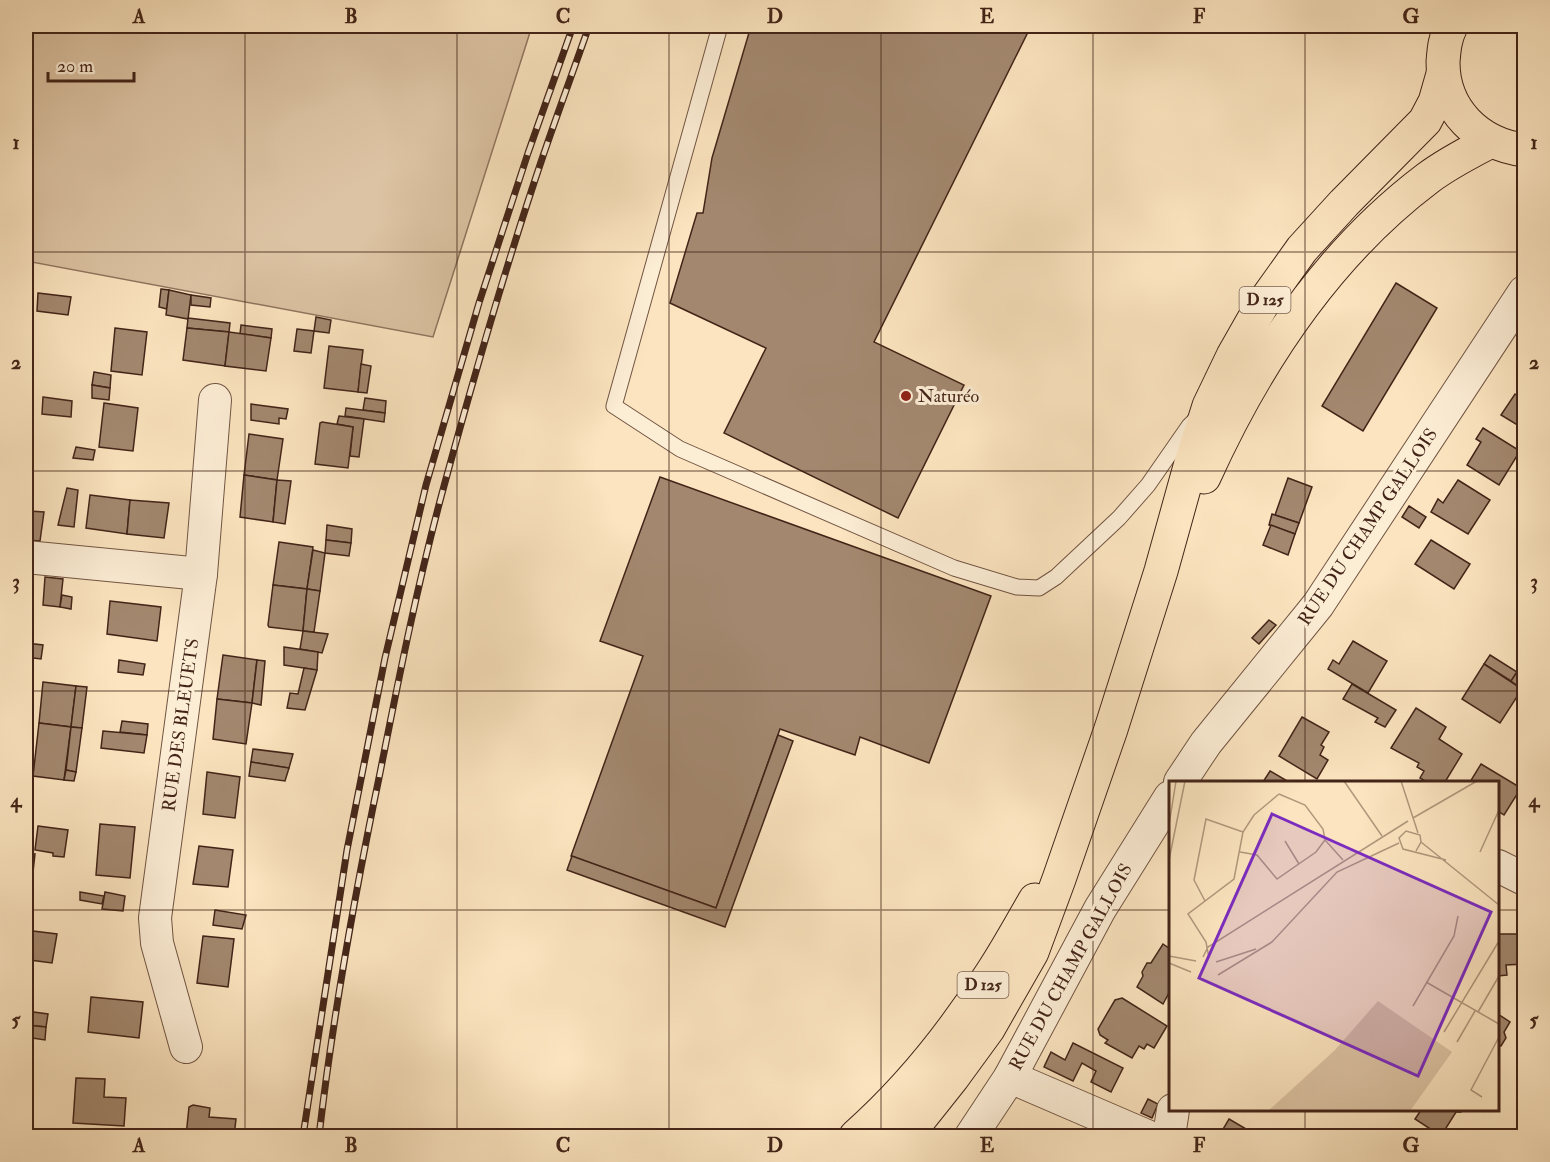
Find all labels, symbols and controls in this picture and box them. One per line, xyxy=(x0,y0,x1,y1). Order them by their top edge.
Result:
text: A xyxy=(132,4,146,29)
text: B xyxy=(344,4,358,29)
text: C xyxy=(556,4,570,29)
text: D xyxy=(767,4,783,29)
text: E xyxy=(980,4,995,29)
text: F xyxy=(1193,4,1206,29)
text: G xyxy=(1403,4,1420,29)
scale bar xyxy=(48,45,134,83)
text: 20 m xyxy=(57,55,93,78)
text: 1 xyxy=(12,130,20,155)
text: 1 xyxy=(1530,130,1538,155)
road number: D 125 xyxy=(1240,287,1290,313)
text: 2 xyxy=(11,350,21,375)
text: 2 xyxy=(1529,350,1539,375)
place label: Naturéo xyxy=(918,385,979,408)
marker: Naturéo xyxy=(899,389,913,403)
street label: RUE DU CHAMP GALLOIS xyxy=(1293,424,1443,630)
text: 3 xyxy=(12,569,20,594)
text: 3 xyxy=(1530,569,1538,594)
street label: RUE DES BLEUETS xyxy=(157,637,205,813)
inset map xyxy=(1169,781,1499,1111)
text: 4 xyxy=(10,788,23,813)
text: 4 xyxy=(1528,788,1541,813)
street label: RUE DU CHAMP GALLOIS xyxy=(1004,859,1138,1075)
road number: D 125 xyxy=(958,972,1008,998)
text: 5 xyxy=(12,1007,22,1032)
text: 5 xyxy=(1530,1007,1540,1032)
text: A xyxy=(132,1133,146,1158)
text: B xyxy=(344,1133,358,1158)
text: C xyxy=(556,1133,570,1158)
text: D xyxy=(767,1133,783,1158)
text: E xyxy=(980,1133,995,1158)
text: F xyxy=(1193,1133,1206,1158)
text: G xyxy=(1403,1133,1420,1158)

